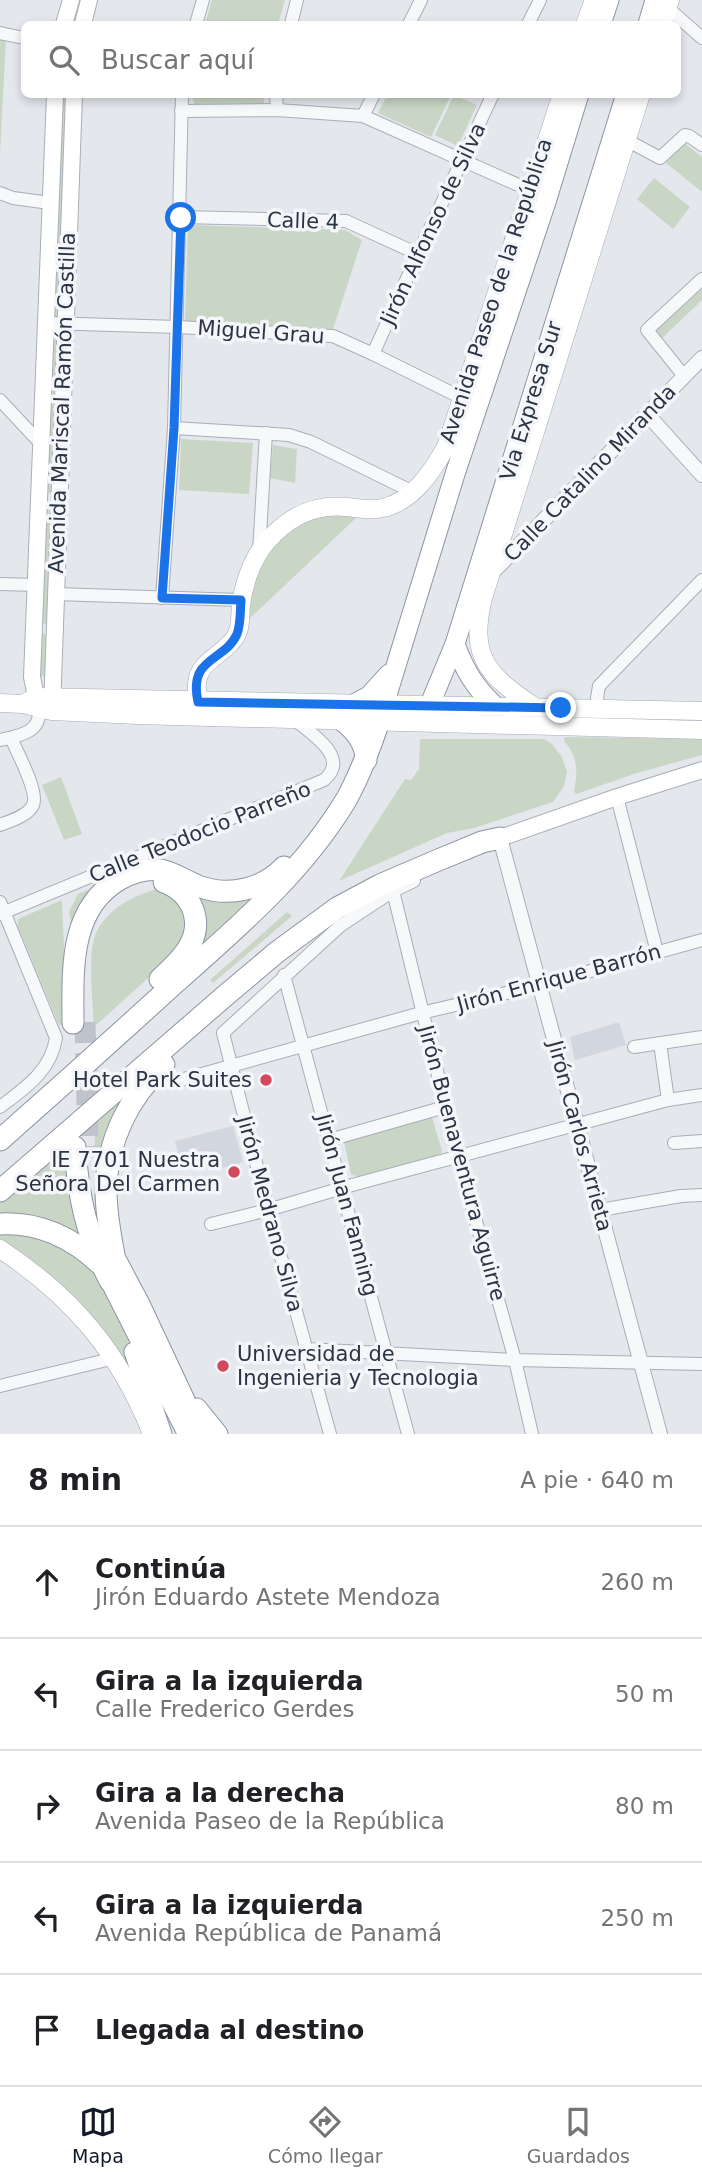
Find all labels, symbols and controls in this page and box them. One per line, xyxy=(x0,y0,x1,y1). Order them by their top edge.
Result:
search box xyxy=(21,21,681,98)
icon: search xyxy=(45,41,83,79)
text: Buscar aquí xyxy=(101,45,254,75)
street label: Jirón Alfonso de Silva xyxy=(375,119,490,331)
street label: Avenida Paseo de la República xyxy=(435,135,557,447)
route start xyxy=(165,202,196,233)
street label: Calle 4 xyxy=(267,208,339,234)
street label: Avenida Mariscal Ramón Castilla xyxy=(44,232,80,574)
street label: Miguel Grau xyxy=(197,316,325,348)
street label: Via Expresa Sur xyxy=(495,318,567,483)
street label: Calle Catalino Miranda xyxy=(499,379,681,567)
route end xyxy=(545,692,576,723)
street label: Calle Teodocio Parreño xyxy=(86,776,314,888)
street label: Jirón Enrique Barrón xyxy=(452,939,664,1017)
street label: Jirón Buenaventura Aguirre xyxy=(413,1021,510,1303)
street label: Jirón Carlos Arrieta xyxy=(542,1036,617,1234)
place label: Hotel Park Suites xyxy=(73,1068,252,1092)
marker: Hotel Park Suites xyxy=(258,1072,274,1088)
street label: Jirón Juan Fanning xyxy=(311,1109,383,1299)
street label: Jirón Medrano Silva xyxy=(232,1111,308,1315)
place label: IE 7701 Nuestra Señora Del Carmen xyxy=(15,1148,220,1196)
marker: IE 7701 Nuestra Señora Del Carmen xyxy=(226,1164,242,1180)
place label: Universidad de Ingenieria y Tecnologia xyxy=(237,1342,479,1390)
marker: Universidad de Ingenieria y Tecnologia xyxy=(215,1358,231,1374)
text: 8 min xyxy=(28,1462,122,1497)
text: A pie · 640 m xyxy=(520,1467,674,1493)
text: Continúa xyxy=(95,1554,226,1584)
icon: ahead xyxy=(28,1563,66,1601)
text: 260 m xyxy=(600,1569,674,1595)
text: Jirón Eduardo Astete Mendoza xyxy=(95,1584,441,1610)
text: Gira a la izquierda xyxy=(95,1666,363,1696)
icon: left xyxy=(28,1675,66,1713)
text: 50 m xyxy=(615,1681,674,1707)
text: Calle Frederico Gerdes xyxy=(95,1696,354,1722)
text: Gira a la derecha xyxy=(95,1778,345,1808)
icon: right xyxy=(28,1787,66,1825)
text: 80 m xyxy=(615,1793,674,1819)
text: Avenida Paseo de la República xyxy=(95,1808,445,1834)
text: Gira a la izquierda xyxy=(95,1890,363,1920)
icon: left xyxy=(28,1899,66,1937)
text: 250 m xyxy=(600,1905,674,1931)
text: Avenida República de Panamá xyxy=(95,1920,442,1946)
icon: arrive xyxy=(28,2011,66,2049)
text: Llegada al destino xyxy=(95,2015,364,2045)
tab: Mapa xyxy=(72,2103,124,2167)
tab: Cómo llegar xyxy=(268,2103,383,2167)
tab: Guardados xyxy=(527,2103,630,2167)

